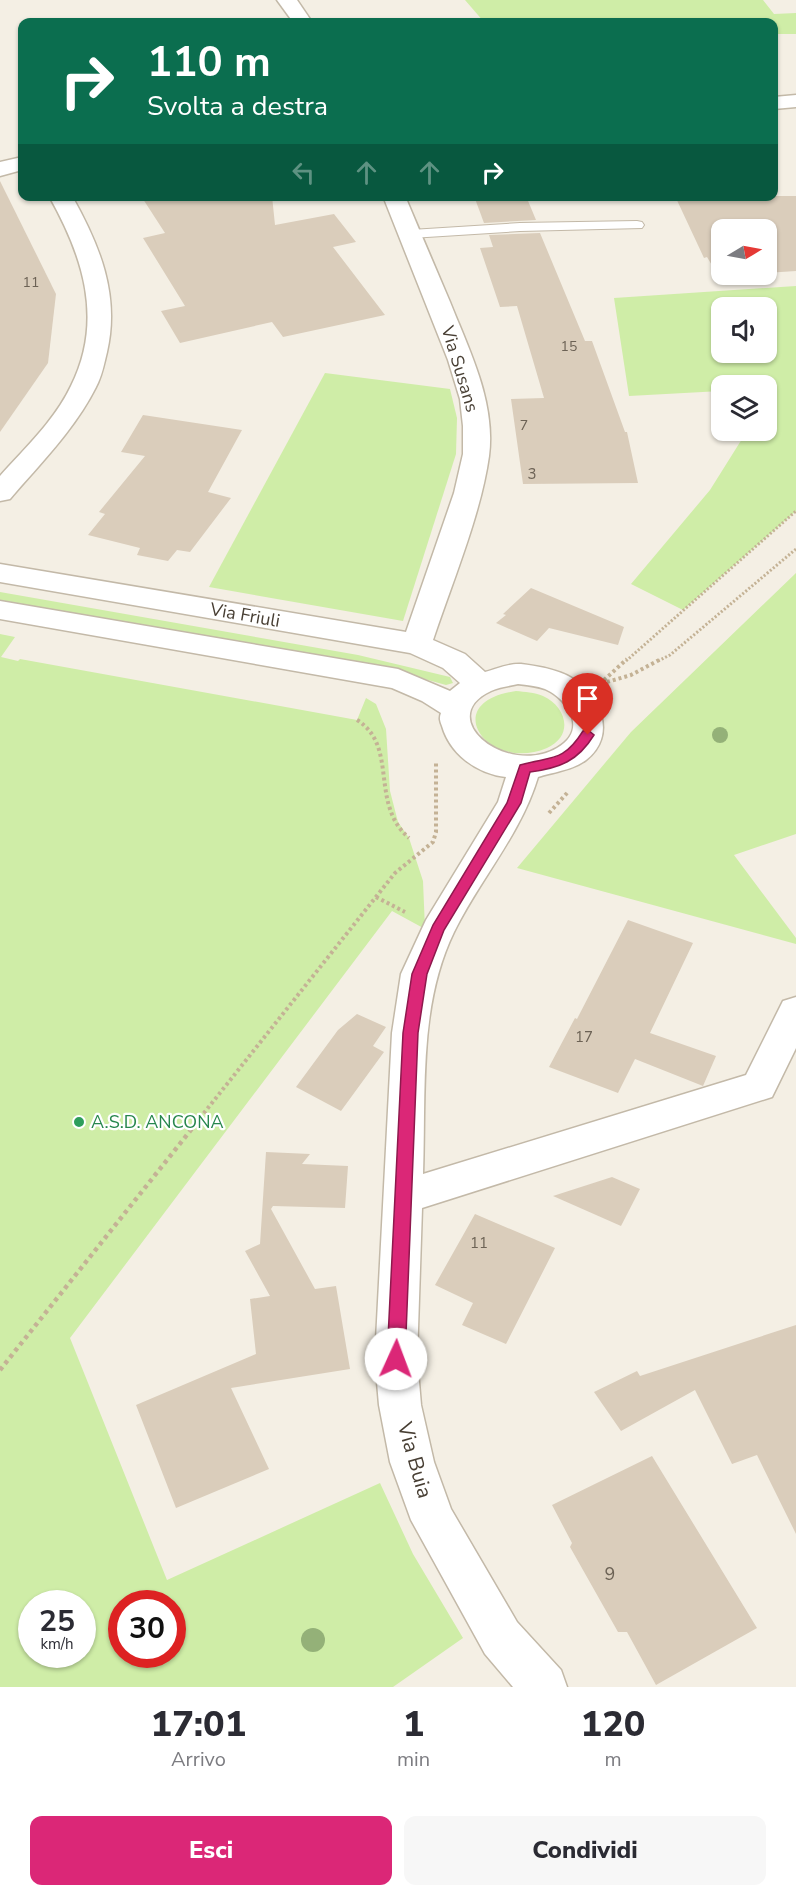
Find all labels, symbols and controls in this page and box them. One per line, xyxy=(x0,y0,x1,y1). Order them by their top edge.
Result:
text: 110 m xyxy=(147,34,271,91)
icon: right xyxy=(48,42,126,120)
text: Svolta a destra xyxy=(147,88,328,125)
icon: left xyxy=(287,156,320,189)
icon: ahead xyxy=(350,156,383,189)
icon: ahead xyxy=(413,156,446,189)
icon: right xyxy=(476,156,509,189)
north arrow xyxy=(711,219,777,285)
map controls xyxy=(711,219,777,441)
house number: 11 xyxy=(23,273,39,292)
button: sound xyxy=(711,297,777,363)
street label: Via Susans xyxy=(435,322,484,415)
house number: 15 xyxy=(561,337,577,356)
button: layers xyxy=(711,375,777,441)
house number: 7 xyxy=(520,416,528,435)
house number: 3 xyxy=(527,464,537,484)
street label: Via Friuli xyxy=(207,597,282,633)
pin xyxy=(562,673,613,735)
icon: arrive xyxy=(571,682,604,715)
house number: 17 xyxy=(575,1027,593,1047)
place label: A.S.D. ANCONA xyxy=(91,1110,224,1134)
marker: A.S.D. ANCONA xyxy=(72,1115,86,1129)
house number: 11 xyxy=(470,1233,488,1253)
position arrow xyxy=(364,1327,428,1391)
street label: Via Buia xyxy=(391,1418,439,1501)
house number: 9 xyxy=(605,1562,615,1586)
speed limit sign: 30 xyxy=(108,1590,186,1668)
text: 25 xyxy=(39,1601,75,1642)
text: km/h xyxy=(40,1634,74,1654)
text: 17:01 xyxy=(151,1700,246,1749)
text: 1 xyxy=(403,1700,424,1749)
text: 120 xyxy=(581,1700,645,1749)
text: Arrivo xyxy=(171,1746,226,1773)
text: min xyxy=(397,1746,430,1773)
text: m xyxy=(604,1746,622,1773)
button: Esci xyxy=(30,1816,392,1885)
button: Condividi xyxy=(404,1816,766,1885)

